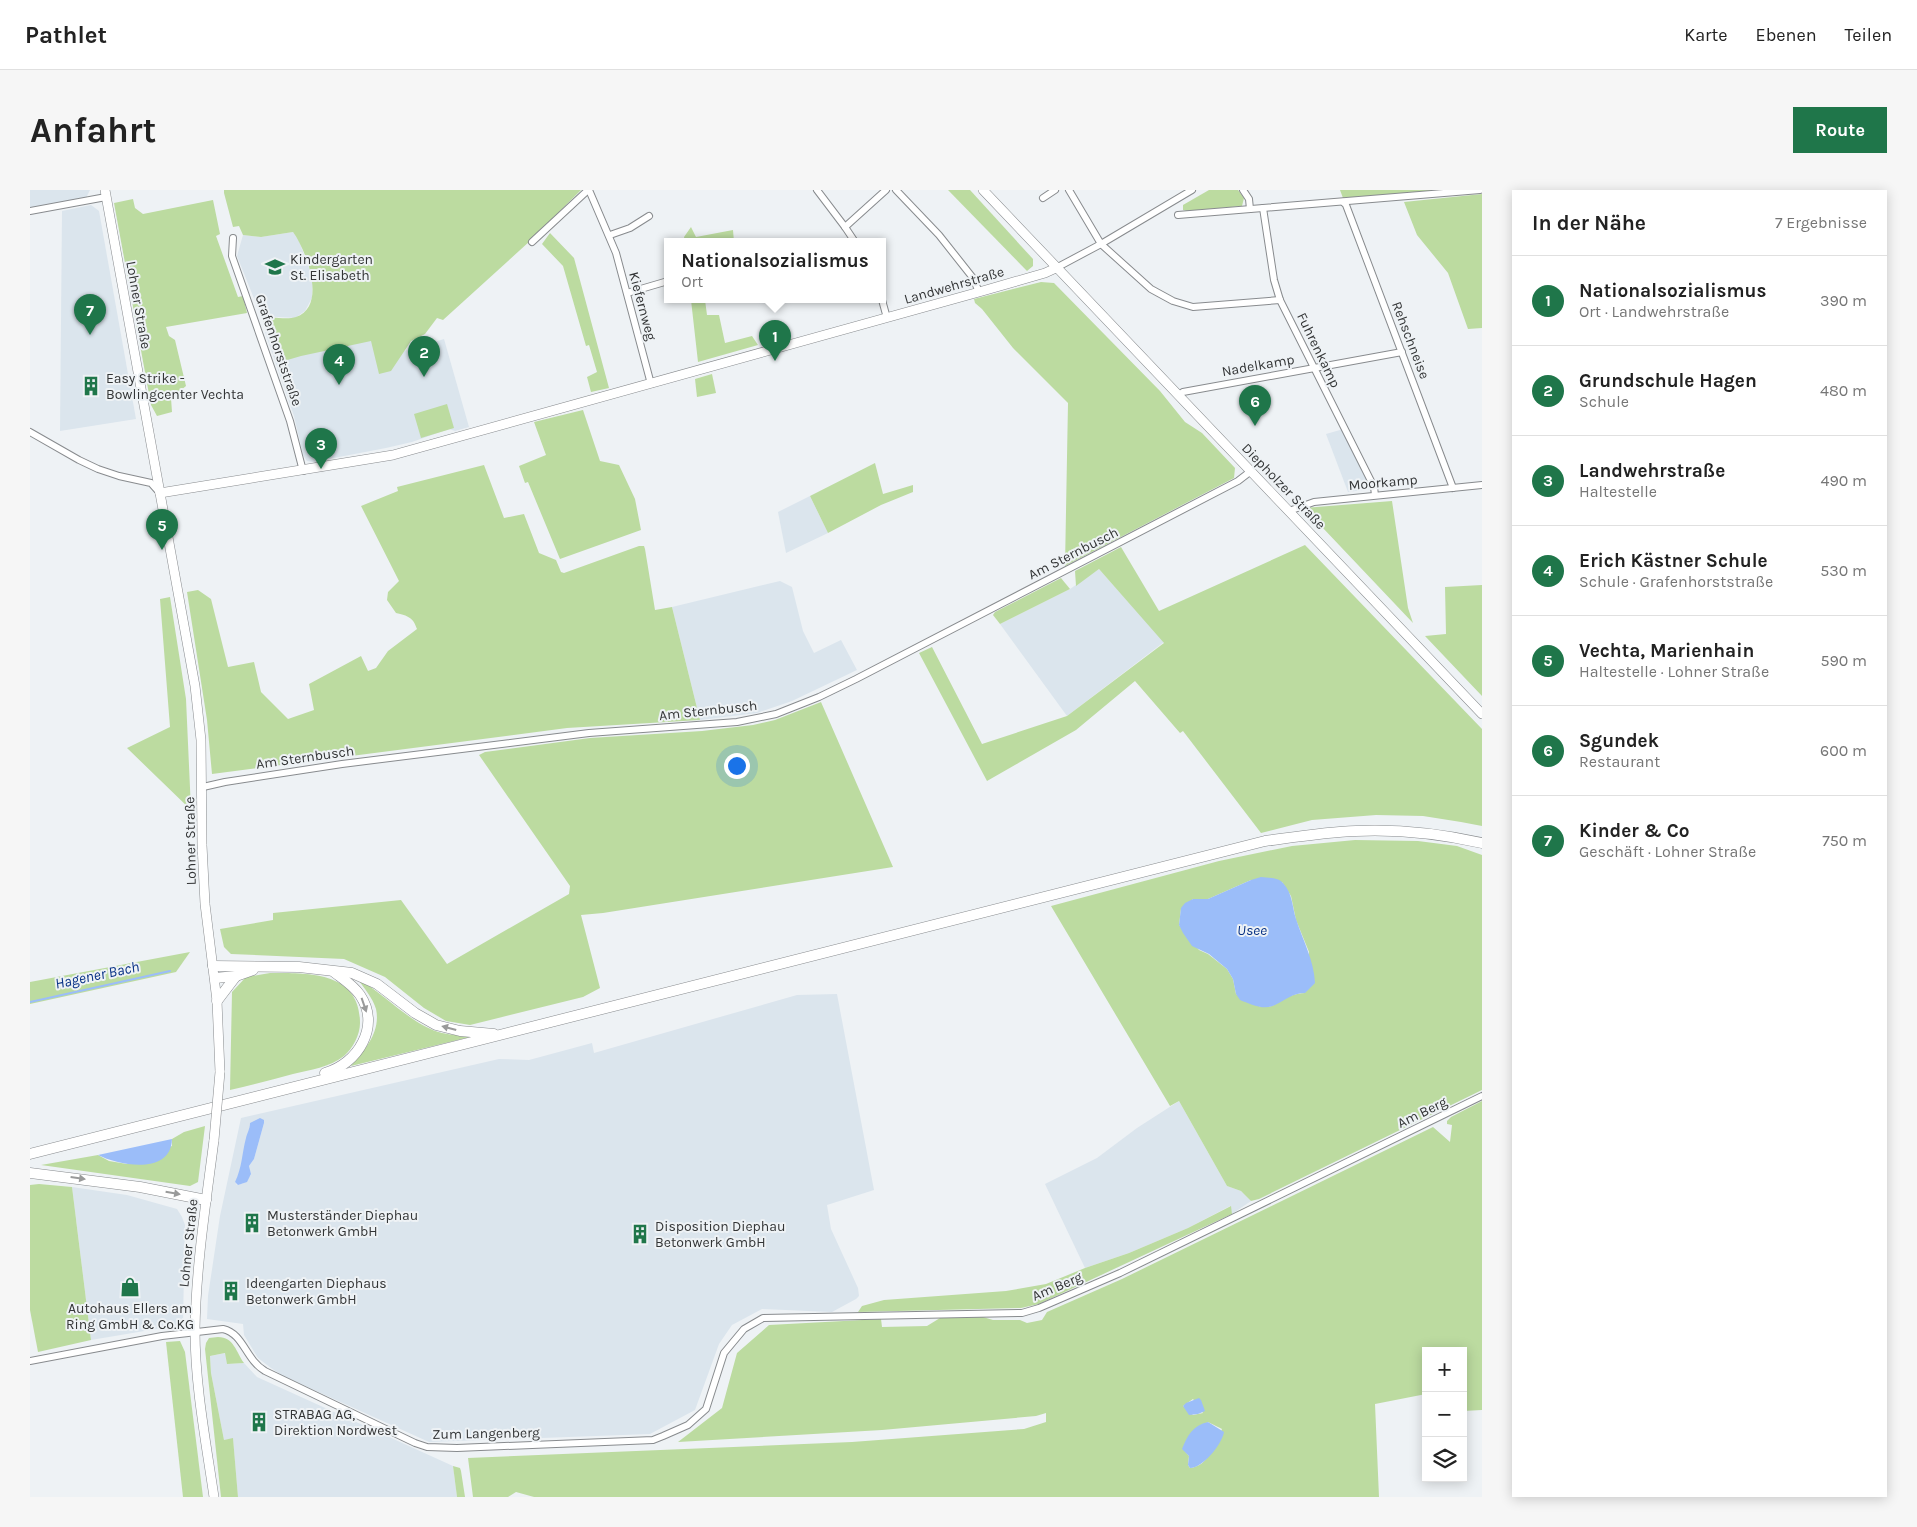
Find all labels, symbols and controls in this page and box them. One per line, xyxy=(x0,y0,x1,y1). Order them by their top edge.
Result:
text: Pathlet xyxy=(25,21,107,49)
text: Karte xyxy=(1684,24,1728,46)
text: Ebenen xyxy=(1756,24,1817,46)
text: Teilen xyxy=(1845,24,1892,46)
button: Route xyxy=(1793,107,1887,153)
text: Anfahrt xyxy=(30,110,156,151)
text: In der Nähe xyxy=(1532,211,1646,235)
text: 7 Ergebnisse xyxy=(1775,213,1867,232)
popup xyxy=(664,238,886,303)
text: Nationalsozialismus xyxy=(681,250,869,272)
place label: Kindergarten St. Elisabeth xyxy=(290,251,373,284)
school or university icon: Kindergarten St. Elisabeth xyxy=(264,256,286,278)
street label: Lohner Straße xyxy=(122,260,155,350)
street label: Landwehrstraße xyxy=(902,263,1006,308)
street label: Kiefernweg xyxy=(625,270,660,343)
text: Ort xyxy=(681,272,703,291)
text: Nationalsozialismus xyxy=(1579,280,1767,302)
text: 1 xyxy=(1545,291,1551,310)
text: 390 m xyxy=(1820,291,1867,310)
street label: Grafenhorststraße xyxy=(251,292,306,408)
pin: 7 xyxy=(74,294,106,335)
street label: Rehschneise xyxy=(1388,299,1433,381)
text: Ort · Landwehrstraße xyxy=(1579,302,1729,321)
street label: Fuhrenkamp xyxy=(1293,310,1344,391)
pin: 1 xyxy=(759,320,791,361)
pin: 2 xyxy=(408,336,440,377)
pin: 4 xyxy=(323,344,355,385)
street label: Nadelkamp xyxy=(1220,351,1296,380)
place label: Easy Strike - Bowlingcenter Vechta xyxy=(106,370,244,403)
text: Grundschule Hagen xyxy=(1579,370,1757,392)
building icon: Easy Strike - Bowlingcenter Vechta xyxy=(80,375,102,397)
text: 2 xyxy=(1543,381,1553,400)
text: 480 m xyxy=(1820,381,1867,400)
pin: 6 xyxy=(1239,385,1271,426)
text: Schule xyxy=(1579,392,1629,411)
pin: 3 xyxy=(305,428,337,469)
street label: Diepholzer Straße xyxy=(1238,440,1329,533)
text: Landwehrstraße xyxy=(1579,460,1725,482)
street label: Moorkamp xyxy=(1348,471,1418,494)
text: 3 xyxy=(1543,471,1553,490)
text: 490 m xyxy=(1821,471,1867,490)
text: Haltestelle xyxy=(1579,482,1657,501)
pin: 5 xyxy=(146,509,178,550)
street label: Am Sternbusch xyxy=(1025,523,1121,583)
text: Erich Kästner Schule xyxy=(1579,550,1768,572)
text: 4 xyxy=(1543,561,1553,580)
text: 530 m xyxy=(1820,561,1867,580)
text: Schule · Grafenhorststraße xyxy=(1579,572,1773,591)
text: Vechta, Marienhain xyxy=(1579,640,1754,662)
text: 5 xyxy=(1543,651,1553,670)
text: 590 m xyxy=(1820,651,1867,670)
text: Haltestelle · Lohner Straße xyxy=(1579,662,1769,681)
street label: Am Sternbusch xyxy=(658,697,758,724)
text: Sgundek xyxy=(1579,730,1659,752)
text: 6 xyxy=(1543,741,1553,760)
text: 600 m xyxy=(1820,741,1867,760)
street label: Am Sternbusch xyxy=(255,742,355,773)
text: Restaurant xyxy=(1579,752,1660,771)
your location xyxy=(724,753,750,779)
street label: Lohner Straße xyxy=(181,796,200,886)
text: Kinder & Co xyxy=(1579,820,1689,842)
text: 7 xyxy=(1544,831,1552,850)
text: 750 m xyxy=(1822,831,1867,850)
text: Geschäft · Lohner Straße xyxy=(1579,842,1756,861)
water label: Usee xyxy=(1237,921,1267,939)
water label: Hagener Bach xyxy=(53,957,141,993)
one-way arrow xyxy=(360,998,368,1013)
one-way arrow xyxy=(442,1024,457,1032)
street label: Am Berg xyxy=(1395,1093,1450,1132)
one-way arrow xyxy=(71,1174,87,1182)
one-way arrow xyxy=(166,1190,182,1198)
street label: Lohner Straße xyxy=(175,1198,202,1288)
place label: Musterständer Diephau Betonwerk GmbH xyxy=(267,1207,418,1240)
building icon: Musterständer Diephau Betonwerk GmbH xyxy=(241,1212,263,1234)
place label: Disposition Diephau Betonwerk GmbH xyxy=(655,1218,785,1251)
building icon: Disposition Diephau Betonwerk GmbH xyxy=(629,1223,651,1245)
street label: Am Berg xyxy=(1029,1268,1085,1305)
place label: Ideengarten Diephaus Betonwerk GmbH xyxy=(246,1275,387,1308)
shop icon: Autohaus Ellers am Ring GmbH & Co.KG xyxy=(119,1276,141,1298)
building icon: Ideengarten Diephaus Betonwerk GmbH xyxy=(220,1280,242,1302)
place label: Autohaus Ellers am Ring GmbH & Co.KG xyxy=(66,1300,194,1333)
map controls xyxy=(1422,1347,1467,1482)
button: + xyxy=(1422,1347,1467,1392)
button: − xyxy=(1422,1392,1467,1437)
place label: STRABAG AG, Direktion Nordwest xyxy=(274,1406,397,1439)
building icon: STRABAG AG, Direktion Nordwest xyxy=(248,1411,270,1433)
street label: Zum Langenberg xyxy=(432,1424,540,1443)
button: layers xyxy=(1422,1437,1467,1482)

